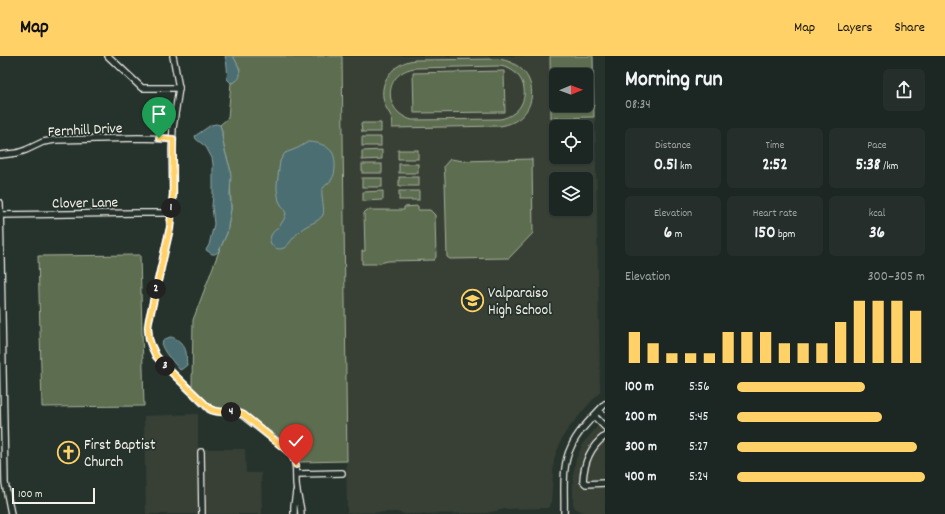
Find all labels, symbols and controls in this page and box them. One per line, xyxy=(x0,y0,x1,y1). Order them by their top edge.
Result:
text: Map xyxy=(20,15,49,42)
text: Map xyxy=(794,18,815,38)
text: Layers xyxy=(837,18,872,38)
text: Share xyxy=(894,18,925,38)
text: Morning run xyxy=(625,65,723,96)
north arrow xyxy=(549,68,593,112)
map controls xyxy=(549,68,593,216)
button: share xyxy=(883,69,925,111)
text: 08:34 xyxy=(625,96,651,115)
pin xyxy=(142,97,176,138)
icon: arrive xyxy=(148,103,170,125)
street label: Fernhill Drive xyxy=(47,118,123,144)
button: locate xyxy=(549,120,593,164)
text: Distance xyxy=(655,138,691,154)
text: Time xyxy=(766,138,784,154)
text: Pace xyxy=(867,138,887,154)
text: 0.51 xyxy=(654,154,678,178)
text: 2:52 xyxy=(762,154,788,178)
text: 5:38 xyxy=(856,154,881,178)
text: km xyxy=(678,159,692,175)
text: /km xyxy=(881,159,898,175)
button: layers xyxy=(549,172,593,216)
street label: Clover Lane xyxy=(52,192,119,216)
pin: 1 xyxy=(161,198,181,218)
text: 1 xyxy=(170,200,172,216)
text: Elevation xyxy=(654,206,692,222)
text: Heart rate xyxy=(753,206,797,222)
text: kcal xyxy=(869,206,885,222)
text: 6 xyxy=(664,222,672,246)
text: 150 xyxy=(755,222,775,246)
text: 36 xyxy=(869,222,885,246)
text: m xyxy=(672,227,682,243)
text: bpm xyxy=(775,227,795,243)
text: Elevation xyxy=(625,268,670,287)
text: 300–305 m xyxy=(868,268,925,287)
pin: 2 xyxy=(146,279,166,299)
text: 2 xyxy=(154,281,158,297)
place label: Valparaiso High School xyxy=(488,283,552,322)
school or university icon: Valparaiso High School xyxy=(459,288,485,314)
pin: 3 xyxy=(155,356,175,376)
text: 3 xyxy=(163,358,167,374)
text: 100 m xyxy=(625,378,654,397)
text: 5:56 xyxy=(689,378,710,397)
pin: 4 xyxy=(221,402,241,422)
text: 4 xyxy=(229,404,233,420)
text: 200 m xyxy=(625,408,657,427)
text: 5:45 xyxy=(689,408,709,427)
pin xyxy=(279,424,313,465)
icon: check xyxy=(285,430,307,452)
place label: First Baptist Church xyxy=(84,435,156,474)
text: 300 m xyxy=(625,438,657,457)
text: 5:27 xyxy=(689,438,708,457)
church icon: First Baptist Church xyxy=(56,440,82,466)
text: 400 m xyxy=(625,468,656,487)
text: 5:24 xyxy=(689,468,708,487)
scale bar xyxy=(12,486,95,505)
text: 100 m xyxy=(18,487,42,503)

